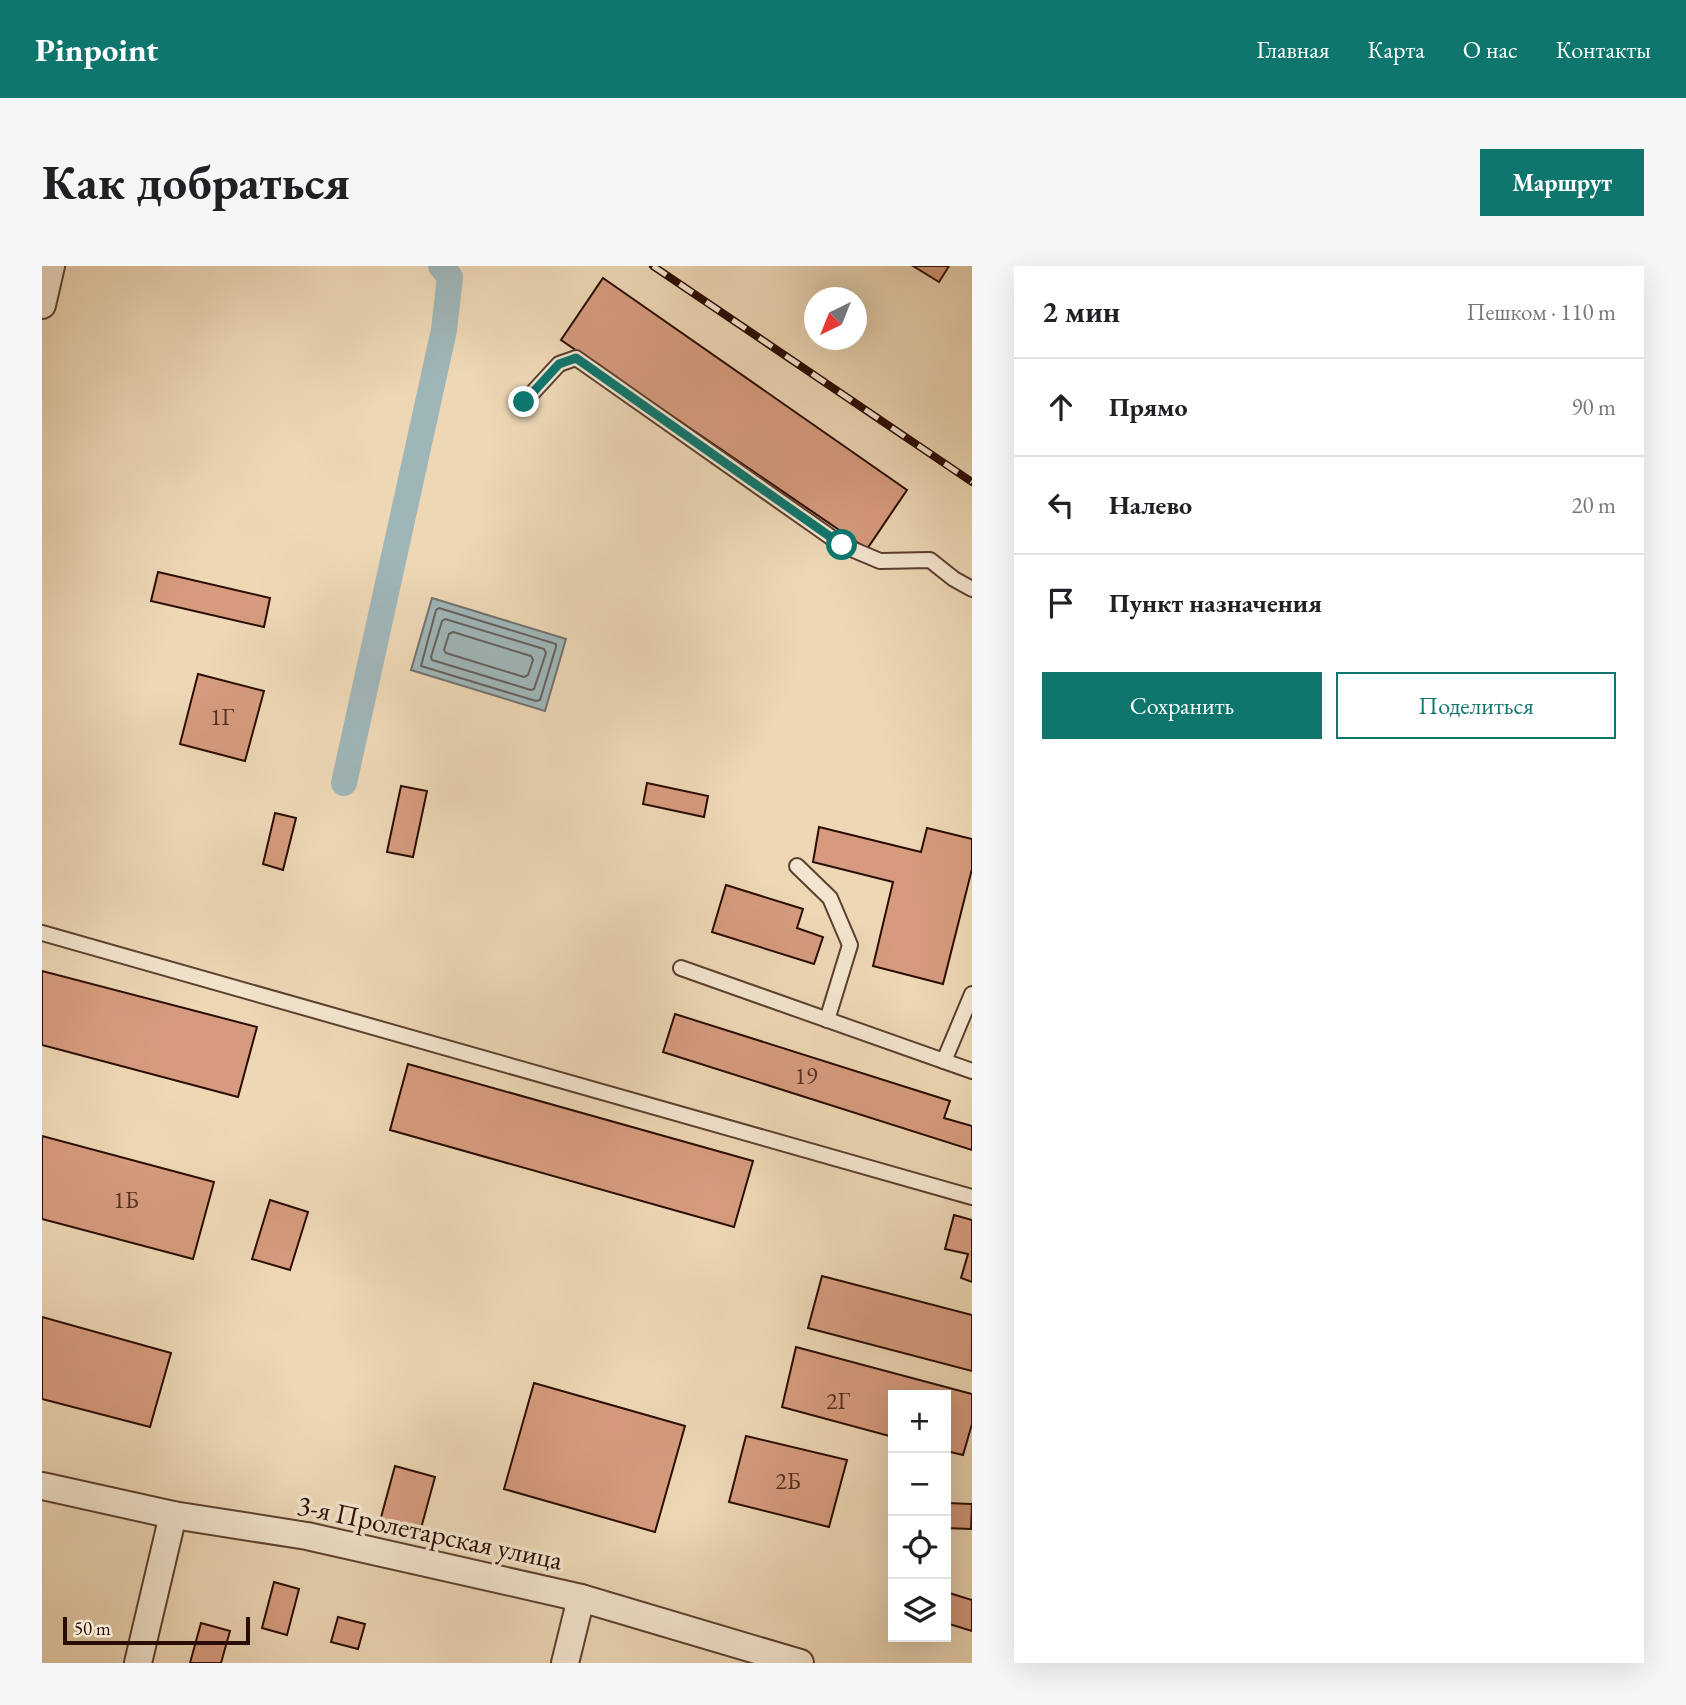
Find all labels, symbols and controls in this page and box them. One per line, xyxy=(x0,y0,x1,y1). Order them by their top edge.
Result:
text: Pinpoint xyxy=(35,28,158,71)
text: Главная xyxy=(1256,34,1330,65)
text: Карта xyxy=(1368,34,1425,65)
text: О нас xyxy=(1463,34,1518,65)
text: Контакты xyxy=(1556,34,1651,65)
button: Маршрут xyxy=(1480,149,1644,216)
text: Как добраться xyxy=(42,150,350,214)
north arrow xyxy=(804,287,867,350)
text: 2 мин xyxy=(1042,292,1120,331)
text: Пешком · 110 m xyxy=(1467,297,1616,327)
route end xyxy=(508,386,539,417)
icon: ahead xyxy=(1042,388,1080,426)
text: Прямо xyxy=(1109,390,1188,424)
text: 90 m xyxy=(1571,392,1616,422)
icon: left xyxy=(1042,486,1080,524)
text: Налево xyxy=(1109,488,1192,522)
text: 20 m xyxy=(1571,490,1616,520)
route start xyxy=(826,529,857,560)
icon: arrive xyxy=(1042,584,1080,622)
text: Пункт назначения xyxy=(1109,586,1322,620)
button: Сохранить xyxy=(1042,672,1322,739)
button: Поделиться xyxy=(1336,672,1616,739)
house number: 1Г xyxy=(210,701,235,732)
house number: 19 xyxy=(794,1060,818,1091)
house number: 1Б xyxy=(113,1184,139,1215)
house number: 2Г xyxy=(826,1385,851,1416)
map controls xyxy=(888,1390,951,1642)
button: + xyxy=(888,1390,951,1453)
button: − xyxy=(888,1453,951,1516)
house number: 2Б xyxy=(775,1465,801,1496)
street label: 3-я Пролетарская улица xyxy=(294,1486,567,1578)
button: locate xyxy=(888,1516,951,1579)
button: layers xyxy=(888,1579,951,1642)
scale bar xyxy=(63,1614,250,1646)
text: 50 m xyxy=(74,1616,111,1641)

